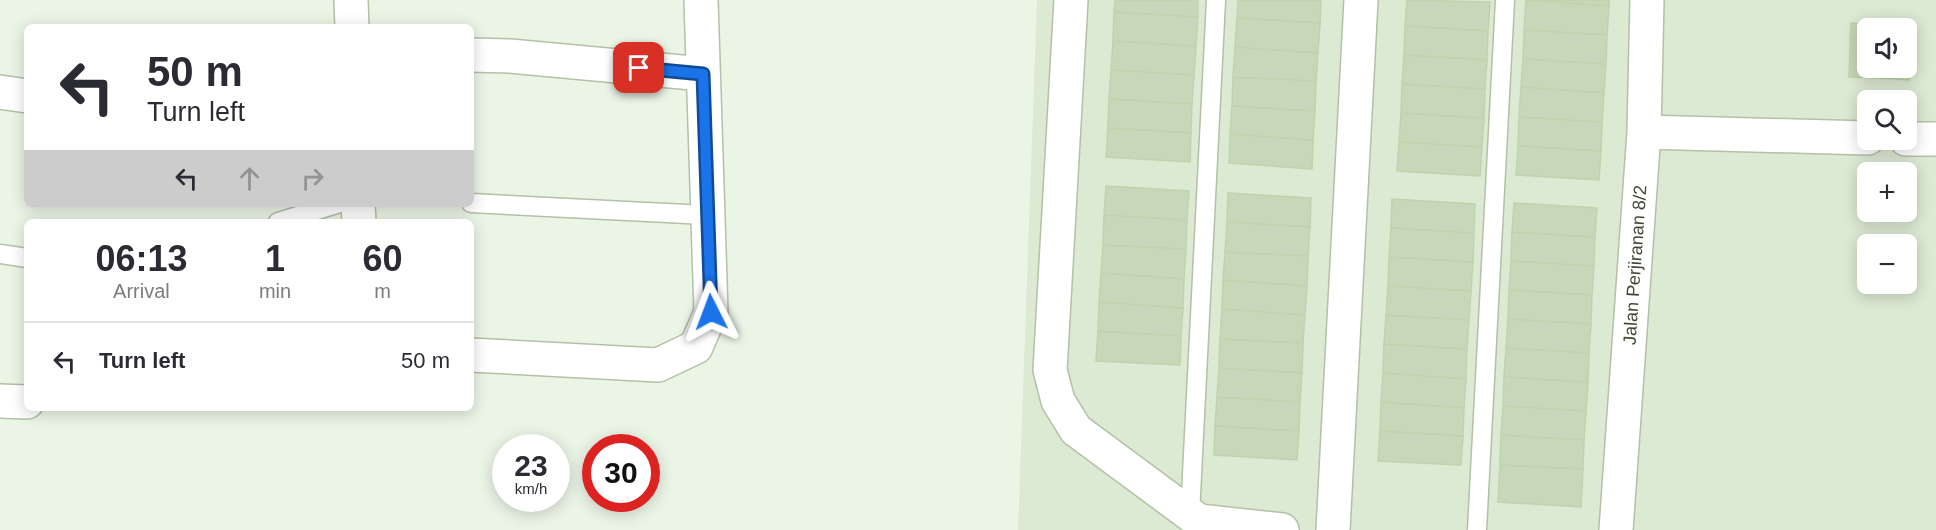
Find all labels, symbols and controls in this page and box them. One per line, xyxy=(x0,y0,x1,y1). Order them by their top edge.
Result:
map controls xyxy=(1857,18,1917,294)
button: sound xyxy=(1857,18,1917,78)
pin xyxy=(613,42,664,93)
icon: left xyxy=(48,48,126,126)
text: 50 m xyxy=(147,48,243,95)
icon: arrive xyxy=(622,51,655,84)
button: search xyxy=(1857,90,1917,150)
text: Turn left xyxy=(147,97,245,127)
icon: left xyxy=(170,162,203,195)
icon: ahead xyxy=(233,162,266,195)
icon: right xyxy=(296,162,329,195)
button: + xyxy=(1857,162,1917,222)
street label: Jalan Perjiranan 8/2 xyxy=(1619,184,1651,346)
button: − xyxy=(1857,234,1917,294)
text: 06:13 xyxy=(95,238,187,279)
text: 1 xyxy=(265,238,285,279)
text: 60 xyxy=(363,238,403,279)
text: Arrival xyxy=(113,280,170,302)
text: min xyxy=(259,280,291,302)
text: m xyxy=(374,280,391,302)
position arrow xyxy=(679,280,743,344)
icon: left xyxy=(48,345,81,378)
text: Turn left xyxy=(99,348,185,373)
text: 50 m xyxy=(401,348,450,373)
speed limit sign: 30 xyxy=(582,434,660,512)
text: 23 xyxy=(514,449,548,482)
text: km/h xyxy=(515,480,547,497)

